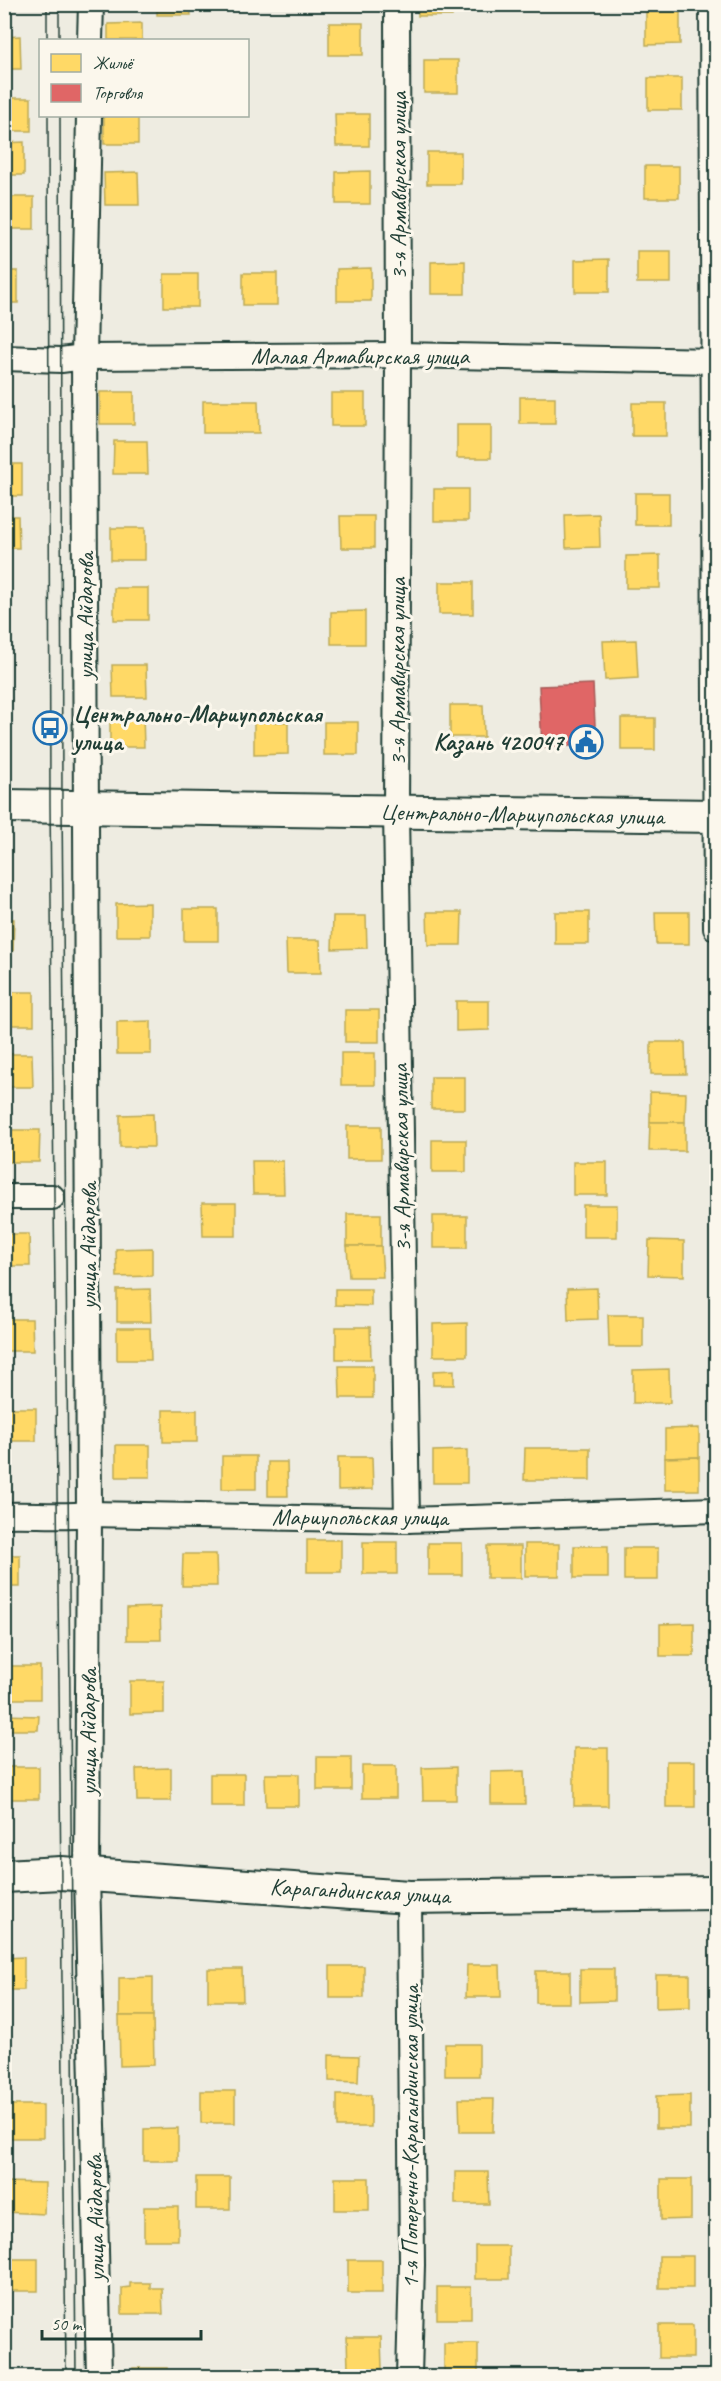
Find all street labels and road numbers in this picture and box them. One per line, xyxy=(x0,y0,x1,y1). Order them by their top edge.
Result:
street label: 3-я Армавирская улица xyxy=(383,91,413,280)
street label: Малая Армавирская улица xyxy=(251,341,470,371)
street label: улица Айдарова xyxy=(70,550,100,682)
street label: 3-я Армавирская улица xyxy=(382,577,412,766)
street label: Центрально-Мариупольская улица xyxy=(380,797,666,832)
street label: 3-я Армавирская улица xyxy=(384,1062,418,1252)
street label: улица Айдарова xyxy=(73,1180,103,1312)
street label: Мариупольская улица xyxy=(272,1502,450,1532)
street label: улица Айдарова xyxy=(73,1666,103,1798)
street label: Карагандинская улица xyxy=(269,1871,453,1911)
street label: 1-я Поперечно-Карагандинская улица xyxy=(395,1983,425,2289)
street label: улица Айдарова xyxy=(79,2152,111,2284)

